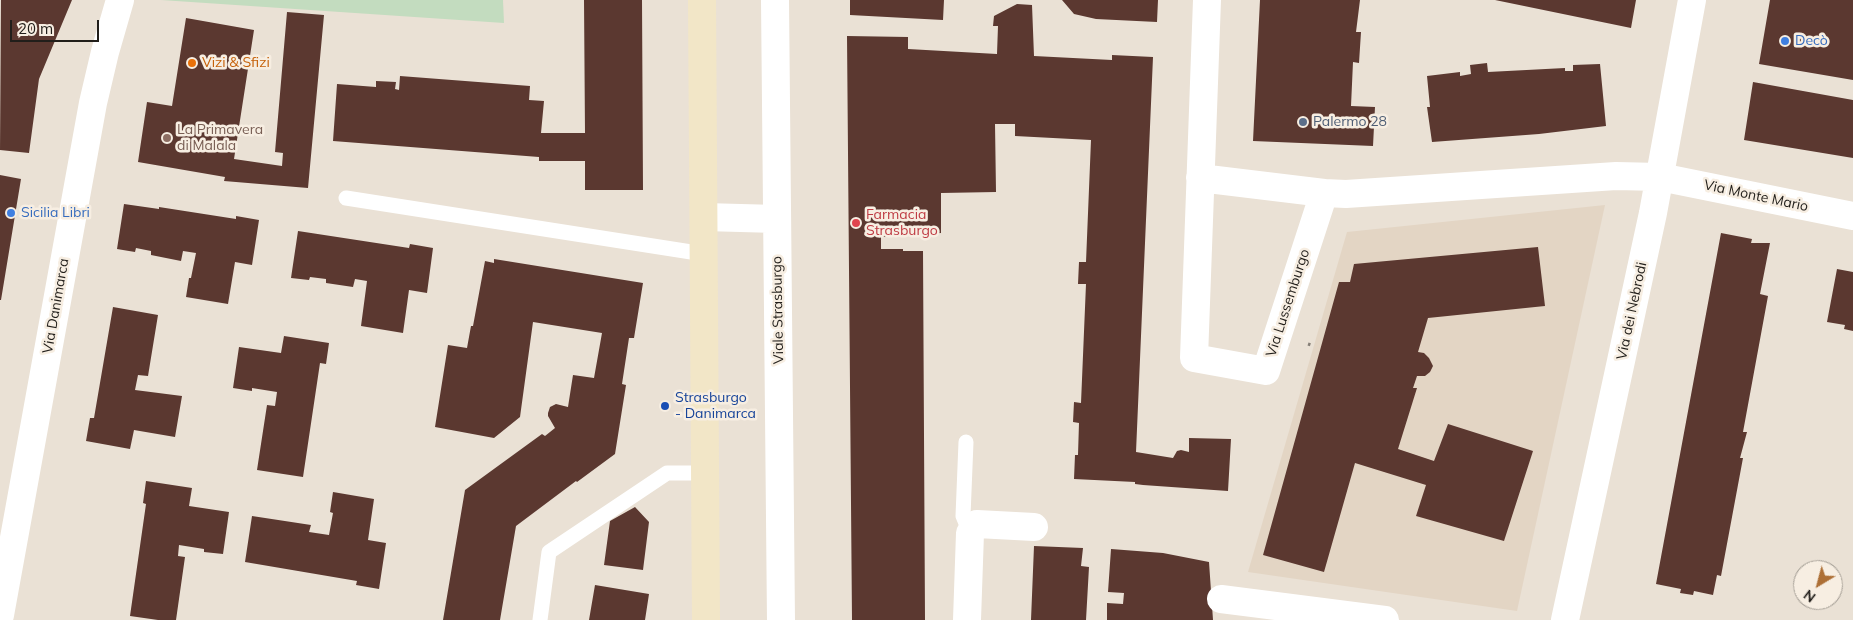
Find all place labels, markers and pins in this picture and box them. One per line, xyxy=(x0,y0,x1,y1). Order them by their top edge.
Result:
place label: Decò xyxy=(1795,33,1828,49)
marker: Decò xyxy=(1779,35,1791,47)
place label: Vizi & Sfizi xyxy=(202,55,270,71)
marker: Vizi & Sfizi xyxy=(186,57,198,69)
place label: Palermo 28 xyxy=(1313,114,1387,130)
marker: Palermo 28 xyxy=(1297,116,1309,128)
place label: La Primavera di Malala xyxy=(177,122,263,154)
marker: La Primavera di Malala xyxy=(161,132,173,144)
place label: Sicilia Libri xyxy=(21,205,90,221)
marker: Sicilia Libri xyxy=(5,207,17,219)
place label: Farmacia Strasburgo xyxy=(866,207,938,240)
marker: Farmacia Strasburgo xyxy=(850,217,862,229)
place label: Strasburgo - Danimarca xyxy=(675,390,756,422)
marker: Strasburgo - Danimarca xyxy=(659,400,671,412)

